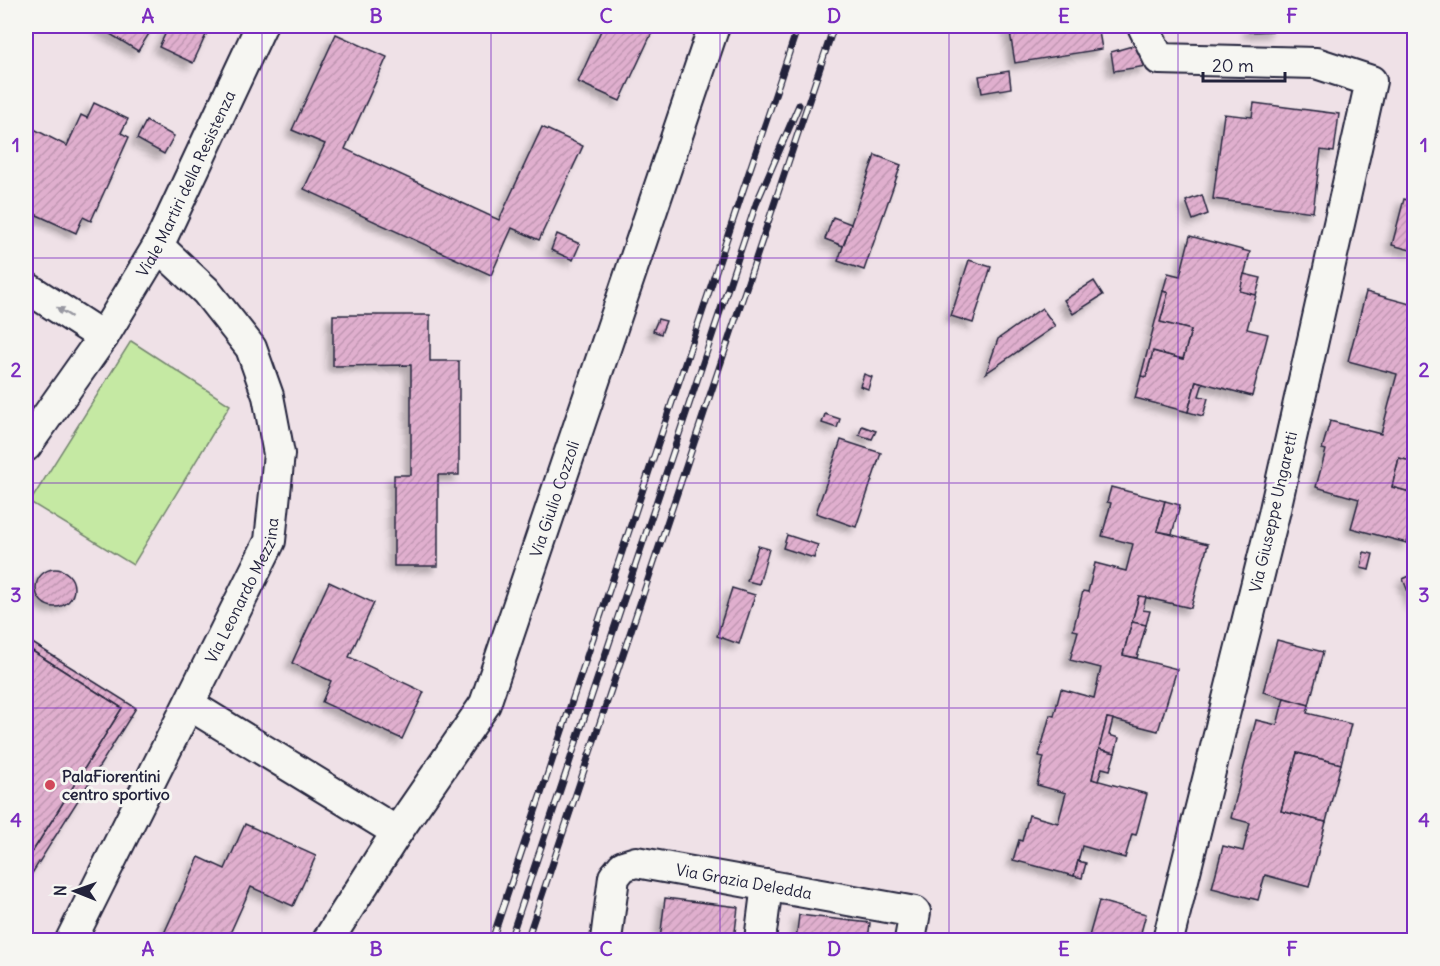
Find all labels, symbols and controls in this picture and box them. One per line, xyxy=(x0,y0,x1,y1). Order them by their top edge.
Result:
text: A xyxy=(142,3,155,28)
text: B xyxy=(369,3,383,28)
text: C xyxy=(599,3,613,28)
text: D xyxy=(827,3,841,28)
text: E xyxy=(1058,3,1070,28)
text: F xyxy=(1286,3,1298,28)
scale bar xyxy=(1203,45,1286,83)
text: 20 m xyxy=(1212,54,1254,77)
street label: Viale Martiri della Resistenza xyxy=(132,87,239,280)
text: 1 xyxy=(12,132,20,157)
text: 1 xyxy=(1420,132,1428,157)
one-way arrow xyxy=(56,307,72,318)
text: 2 xyxy=(11,357,22,382)
text: 2 xyxy=(1419,357,1430,382)
street label: Via Giuseppe Ungaretti xyxy=(1245,429,1301,595)
street label: Via Giulio Cozzoli xyxy=(525,438,583,560)
street label: Via Leonardo Mezzina xyxy=(201,517,282,666)
text: 3 xyxy=(10,582,22,607)
text: 3 xyxy=(1418,582,1430,607)
place label: PalaFiorentini centro sportivo xyxy=(62,766,170,805)
marker: PalaFiorentini centro sportivo xyxy=(43,778,57,792)
text: 4 xyxy=(10,807,22,832)
text: 4 xyxy=(1418,807,1430,832)
street label: Via Grazia Deledda xyxy=(674,859,814,903)
north arrow xyxy=(45,861,105,921)
text: N xyxy=(50,885,70,896)
text: A xyxy=(142,936,155,961)
text: B xyxy=(369,936,383,961)
text: C xyxy=(599,936,613,961)
text: D xyxy=(827,936,841,961)
text: E xyxy=(1058,936,1070,961)
text: F xyxy=(1286,936,1298,961)

